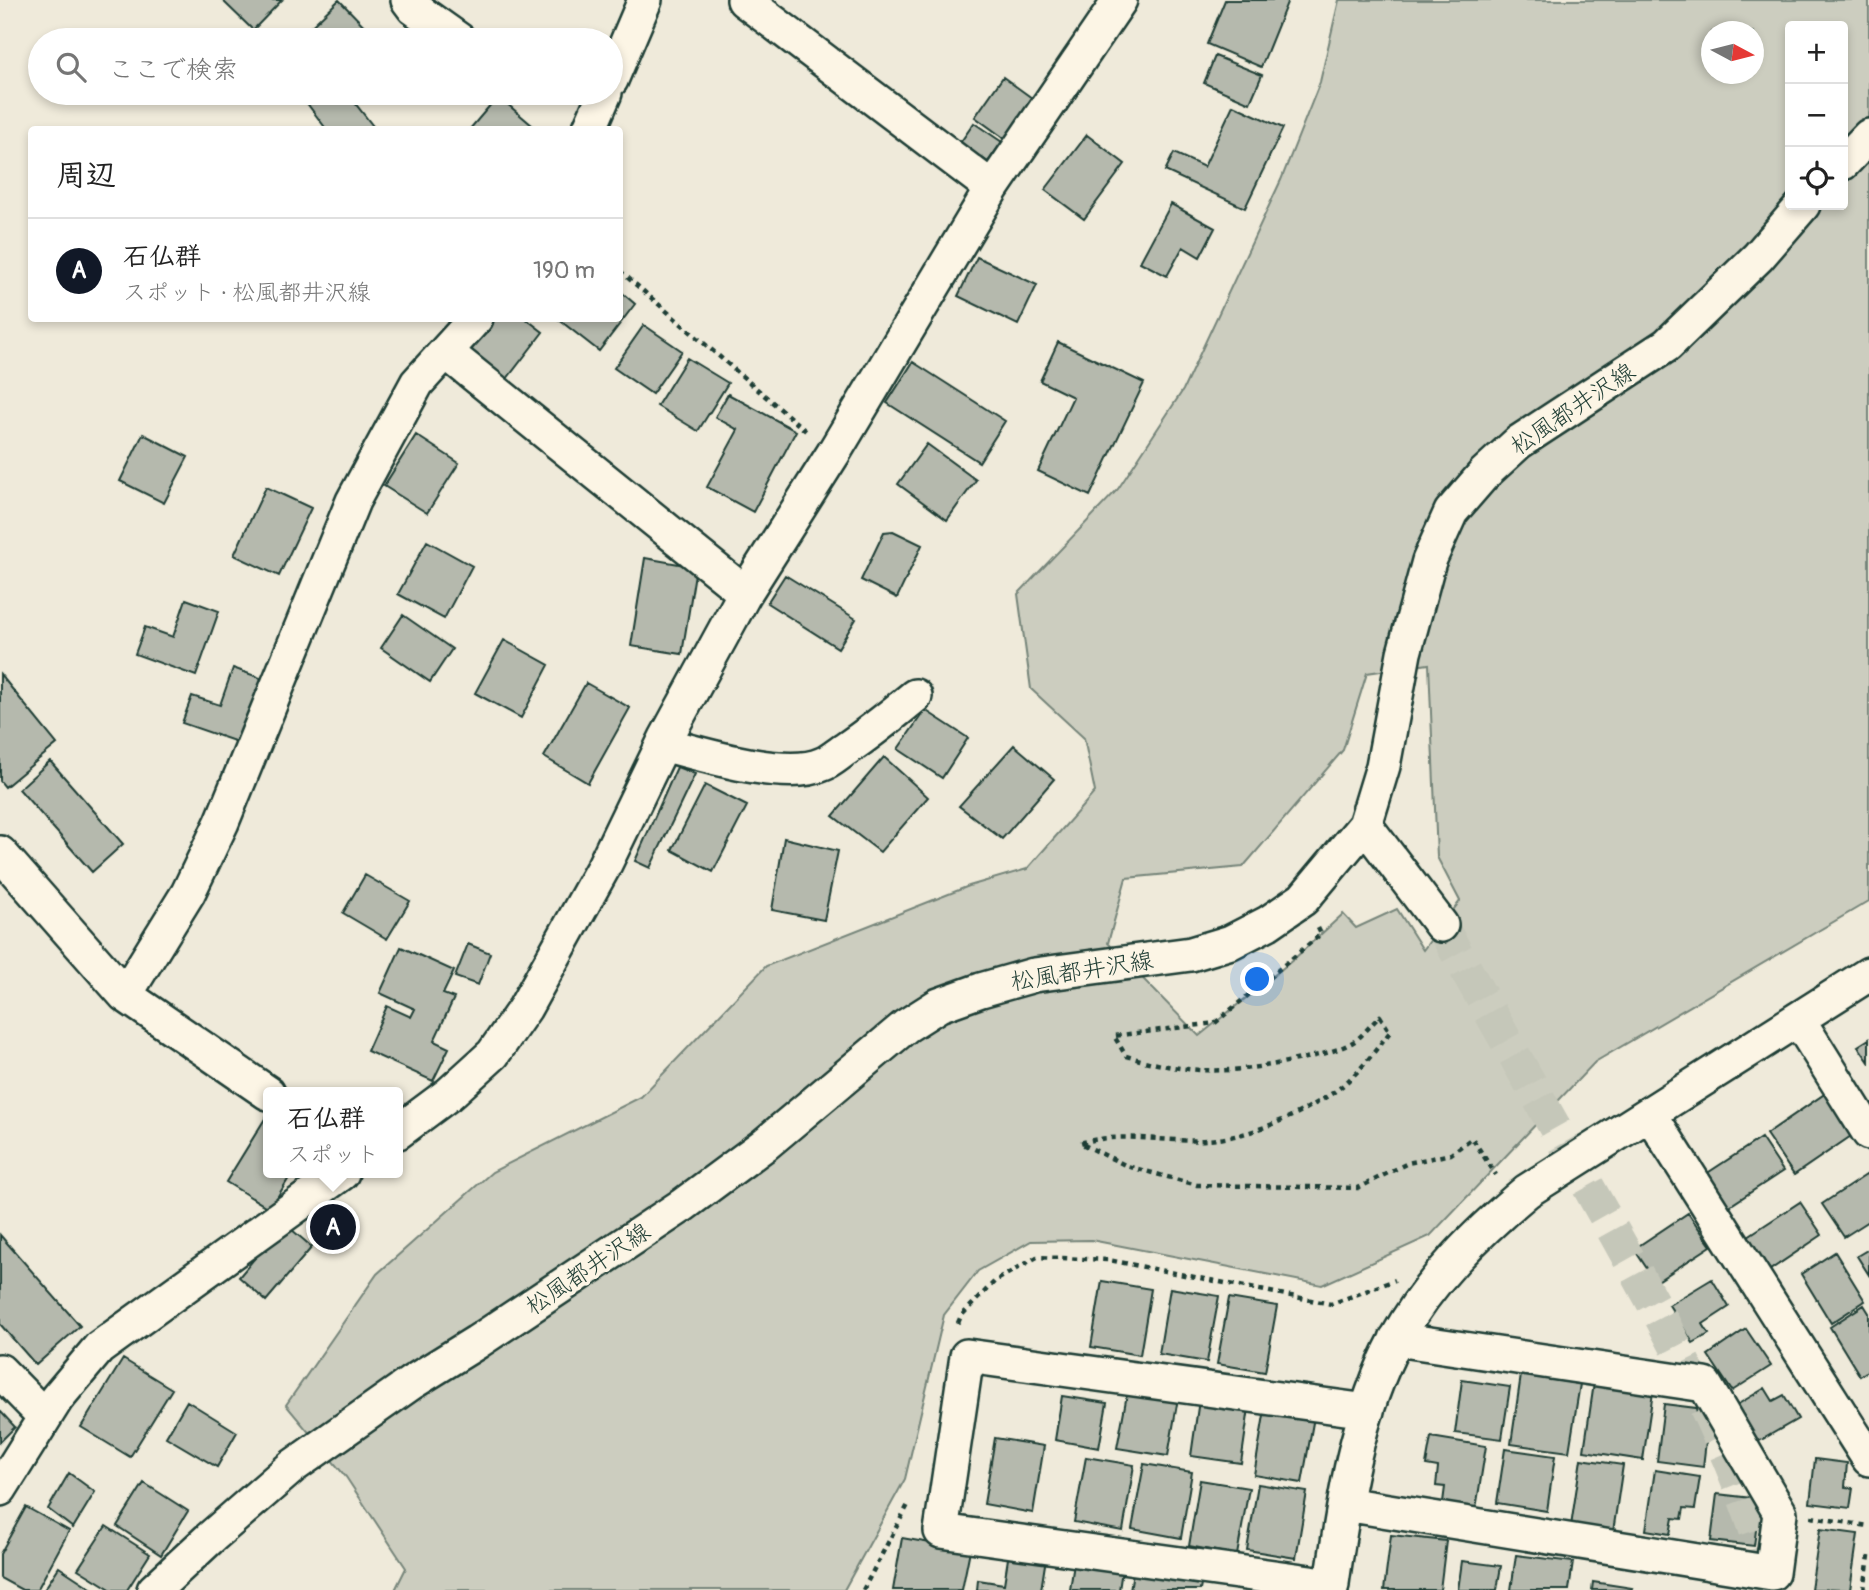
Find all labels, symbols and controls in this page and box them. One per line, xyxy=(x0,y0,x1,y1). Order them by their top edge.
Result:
north arrow xyxy=(1701,21,1764,84)
map controls xyxy=(1785,21,1848,210)
button: + xyxy=(1785,21,1848,84)
search box xyxy=(28,28,623,105)
icon: search xyxy=(52,48,90,86)
text: ここで検索 xyxy=(108,54,238,86)
button: − xyxy=(1785,84,1848,147)
button: locate xyxy=(1785,147,1848,210)
text: 周辺 xyxy=(56,157,116,194)
text: 石仏群 xyxy=(123,241,201,273)
text: A xyxy=(72,256,86,285)
text: 190 m xyxy=(533,256,595,285)
text: スポット · 松風都井沢線 xyxy=(123,278,370,307)
street label: 松風都井沢線 xyxy=(1505,357,1641,461)
street label: 松風都井沢線 xyxy=(1009,945,1155,997)
your location xyxy=(1240,962,1274,996)
popup xyxy=(263,1087,403,1178)
text: 石仏群 xyxy=(287,1103,365,1135)
text: スポット xyxy=(287,1140,379,1169)
pin: A xyxy=(310,1201,356,1253)
street label: 松風都井沢線 xyxy=(520,1217,656,1321)

